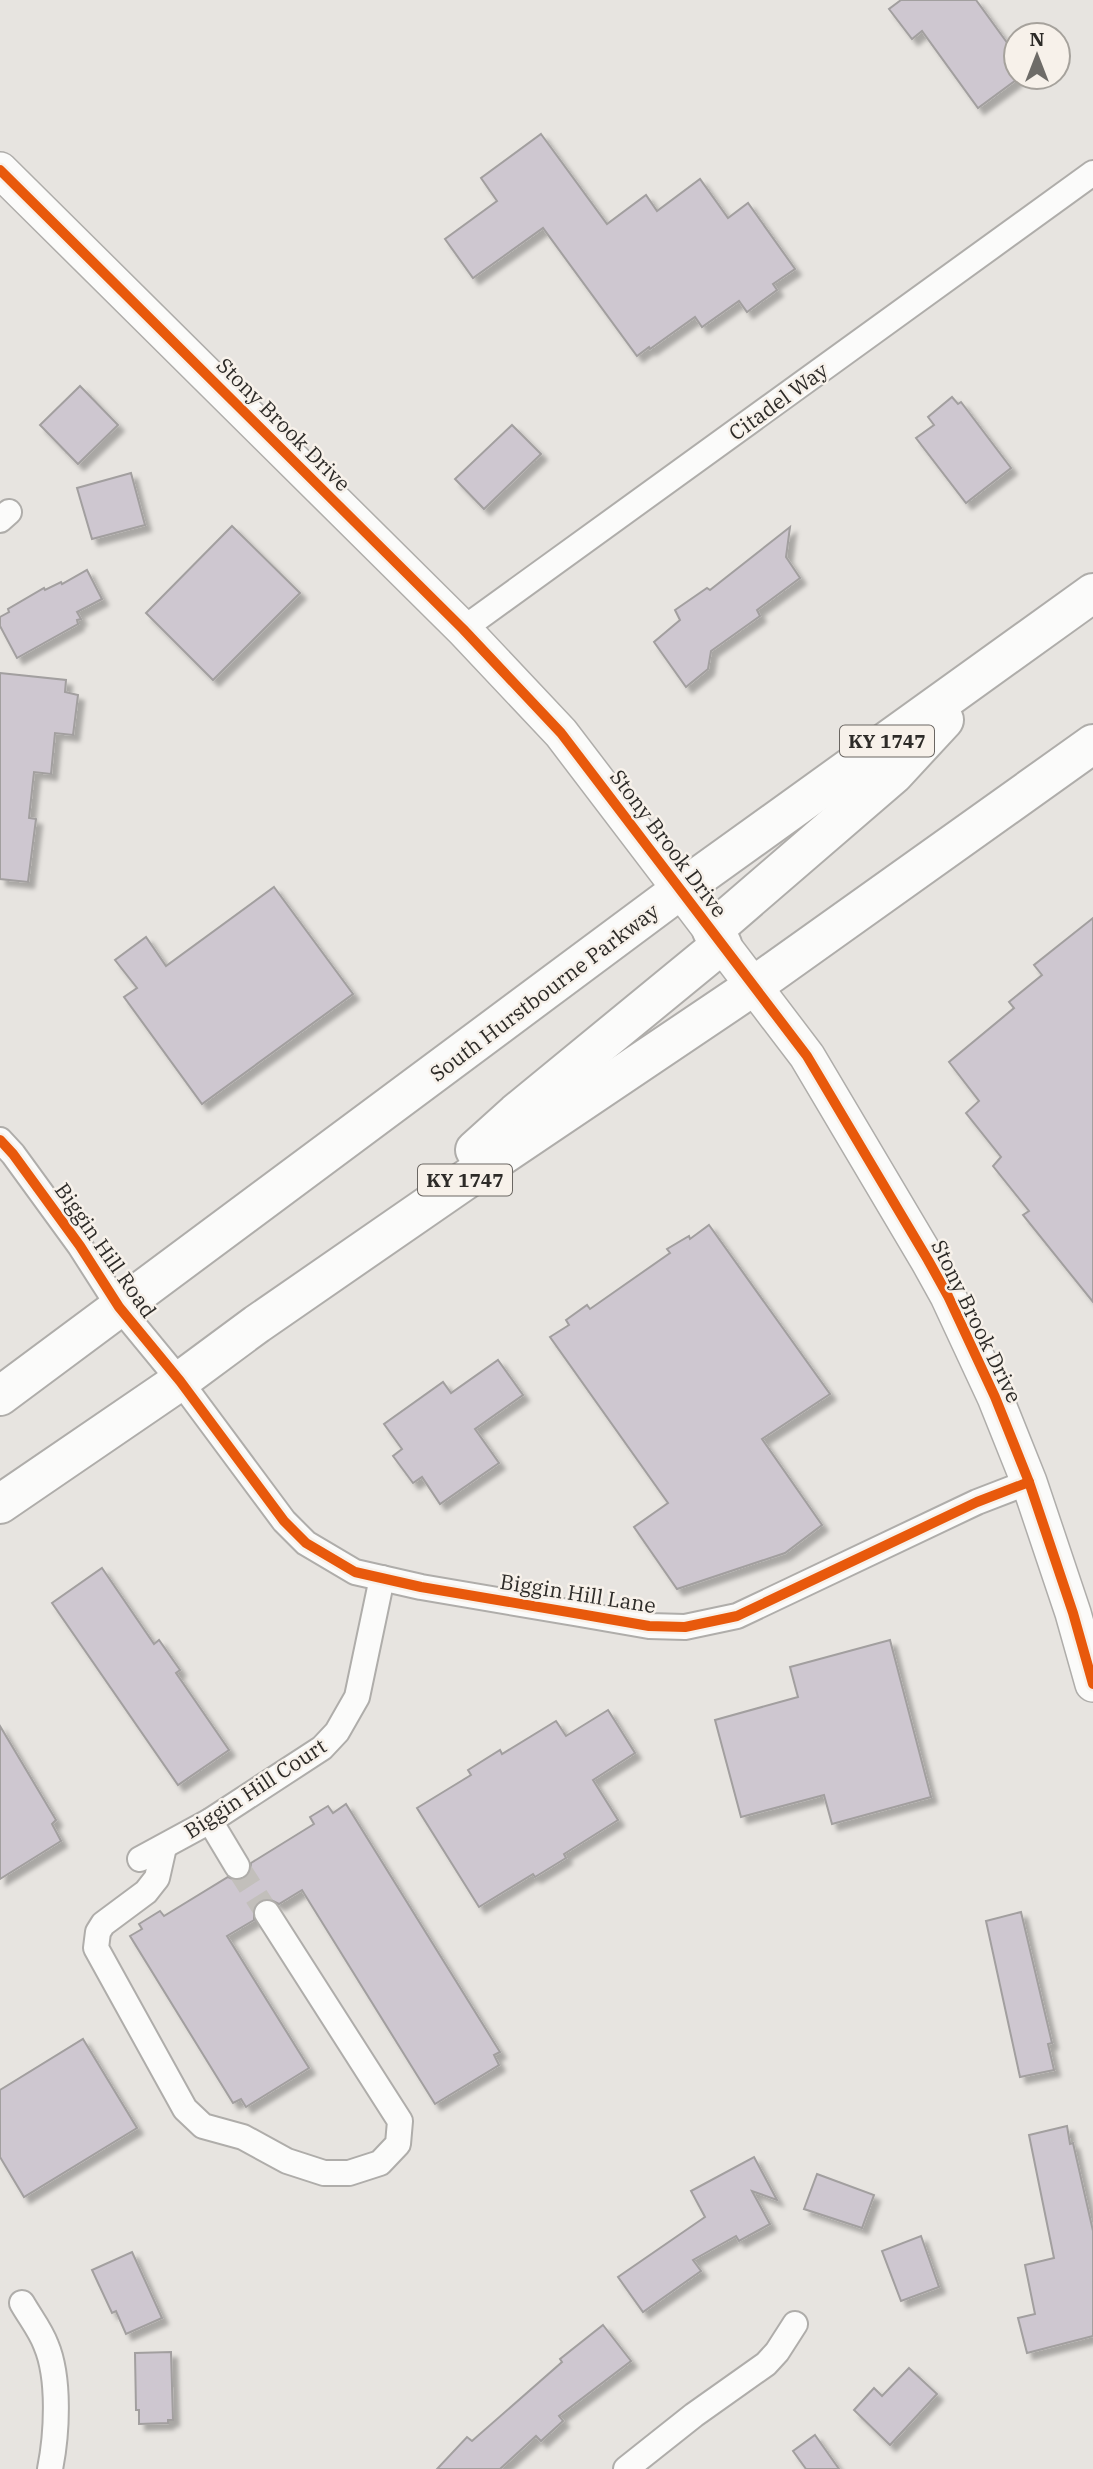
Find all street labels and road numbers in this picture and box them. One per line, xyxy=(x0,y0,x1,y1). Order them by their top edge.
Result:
street label: Stony Brook Drive xyxy=(211,351,357,497)
street label: Citadel Way xyxy=(723,355,834,446)
road number: KY 1747 xyxy=(840,726,934,756)
street label: Stony Brook Drive xyxy=(604,763,734,923)
street label: South Hurstbourne Parkway xyxy=(424,896,665,1087)
road number: KY 1747 xyxy=(418,1164,512,1196)
street label: Biggin Hill Road xyxy=(49,1177,163,1323)
street label: Stony Brook Drive xyxy=(925,1235,1029,1407)
street label: Biggin Hill Lane xyxy=(498,1567,658,1619)
street label: Biggin Hill Court xyxy=(178,1732,332,1844)

